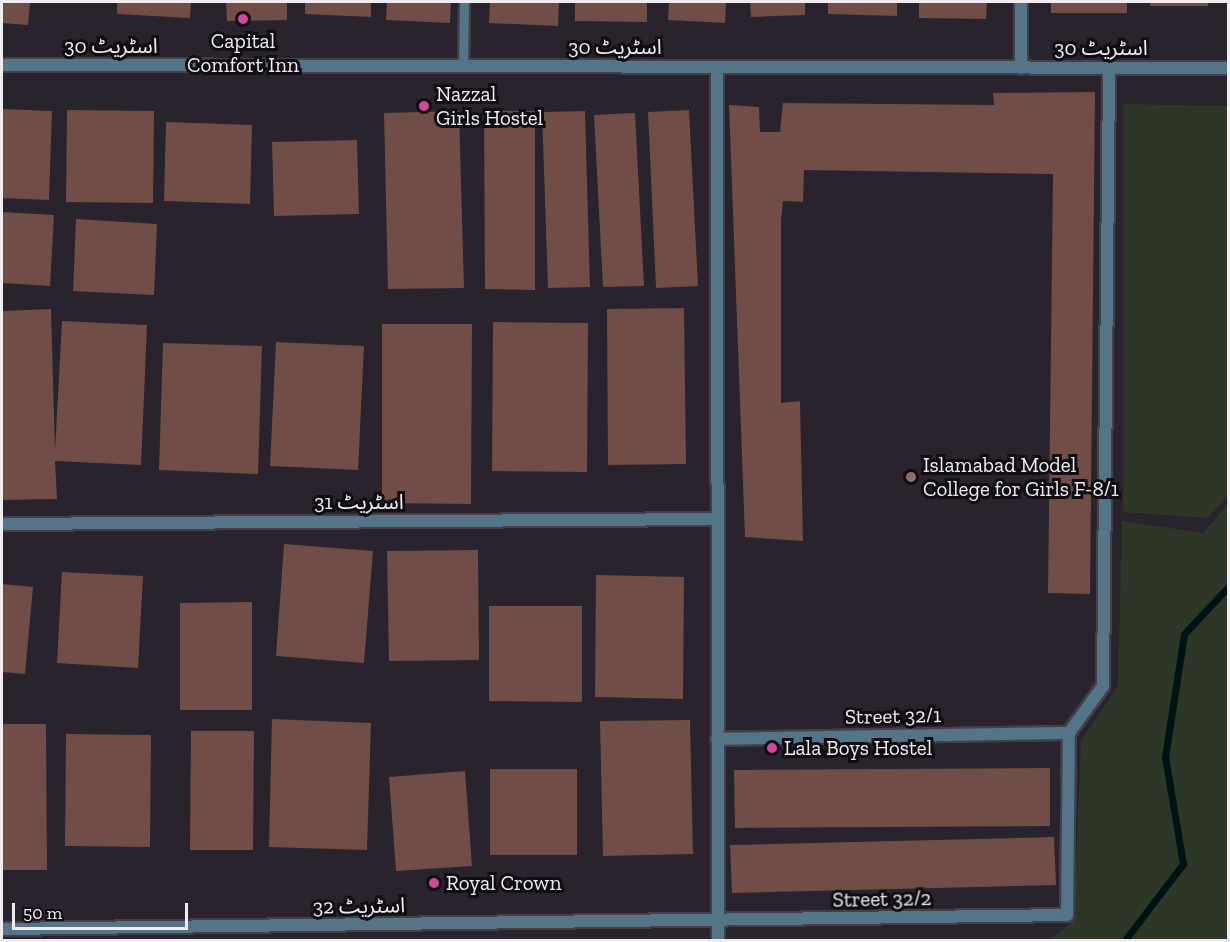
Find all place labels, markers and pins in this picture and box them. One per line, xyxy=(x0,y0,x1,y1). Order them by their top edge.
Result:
marker: Capital Comfort Inn xyxy=(236,12,250,26)
place label: Capital Comfort Inn xyxy=(187,28,299,78)
place label: Nazzal Girls Hostel xyxy=(436,81,543,131)
marker: Nazzal Girls Hostel xyxy=(417,99,431,113)
place label: Islamabad Model College for Girls F-8/1 xyxy=(923,452,1119,502)
marker: Islamabad Model College for Girls F-8/1 xyxy=(904,470,918,484)
place label: Lala Boys Hostel xyxy=(784,735,932,761)
marker: Lala Boys Hostel xyxy=(765,741,779,755)
place label: Royal Crown xyxy=(446,870,561,896)
marker: Royal Crown xyxy=(427,876,441,890)

